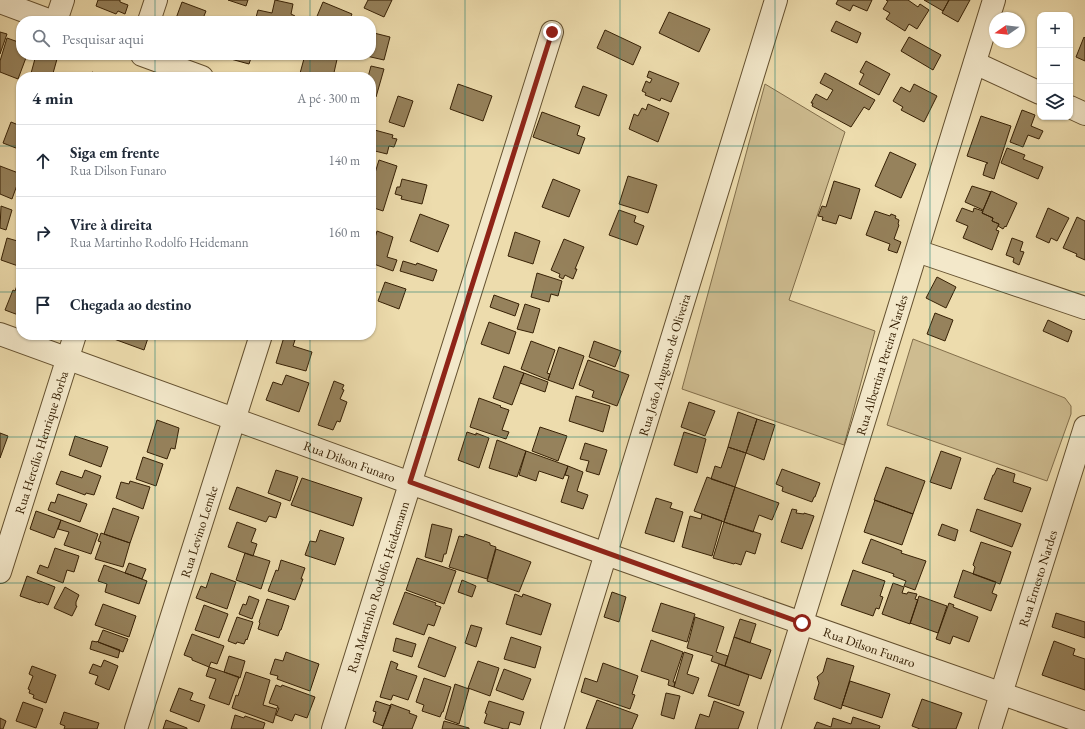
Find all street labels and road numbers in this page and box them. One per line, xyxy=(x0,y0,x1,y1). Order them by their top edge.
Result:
street label: Rua João Augusto de Oliveira xyxy=(634,291,695,438)
street label: Rua Albertina Pereira Nardes xyxy=(852,293,912,437)
street label: Rua Hercílio Henrique Borba xyxy=(11,368,72,516)
street label: Rua Dilson Funaro xyxy=(301,437,398,486)
street label: Rua Levino Lemke xyxy=(177,484,222,580)
street label: Rua Martinho Rodolfo Heidemann xyxy=(343,499,413,675)
street label: Rua Ernesto Nardes xyxy=(1015,528,1061,629)
street label: Rua Dilson Funaro xyxy=(821,623,918,671)

